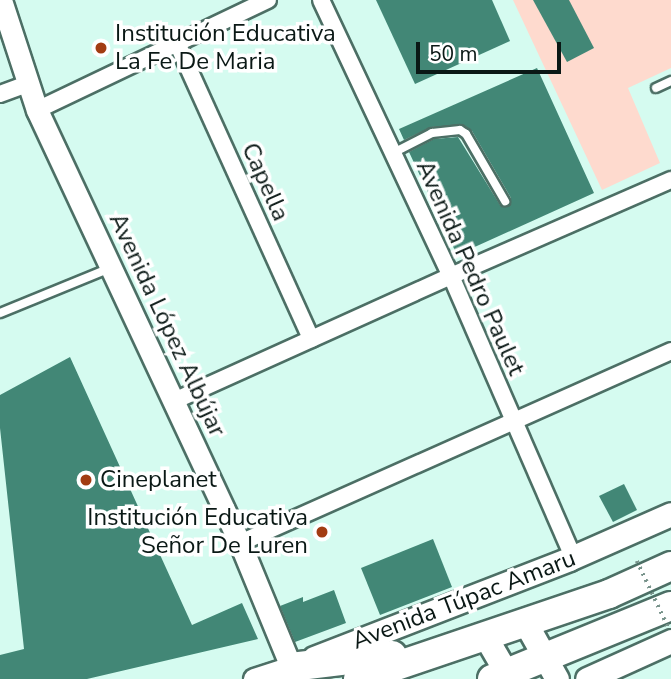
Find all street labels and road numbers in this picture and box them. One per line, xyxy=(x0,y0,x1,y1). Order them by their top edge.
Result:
street label: Capella xyxy=(235,139,295,225)
street label: Avenida Pedro Paulet xyxy=(410,156,530,380)
street label: Avenida López Albújar xyxy=(103,209,231,441)
street label: Avenida Túpac Amaru xyxy=(348,544,580,656)

